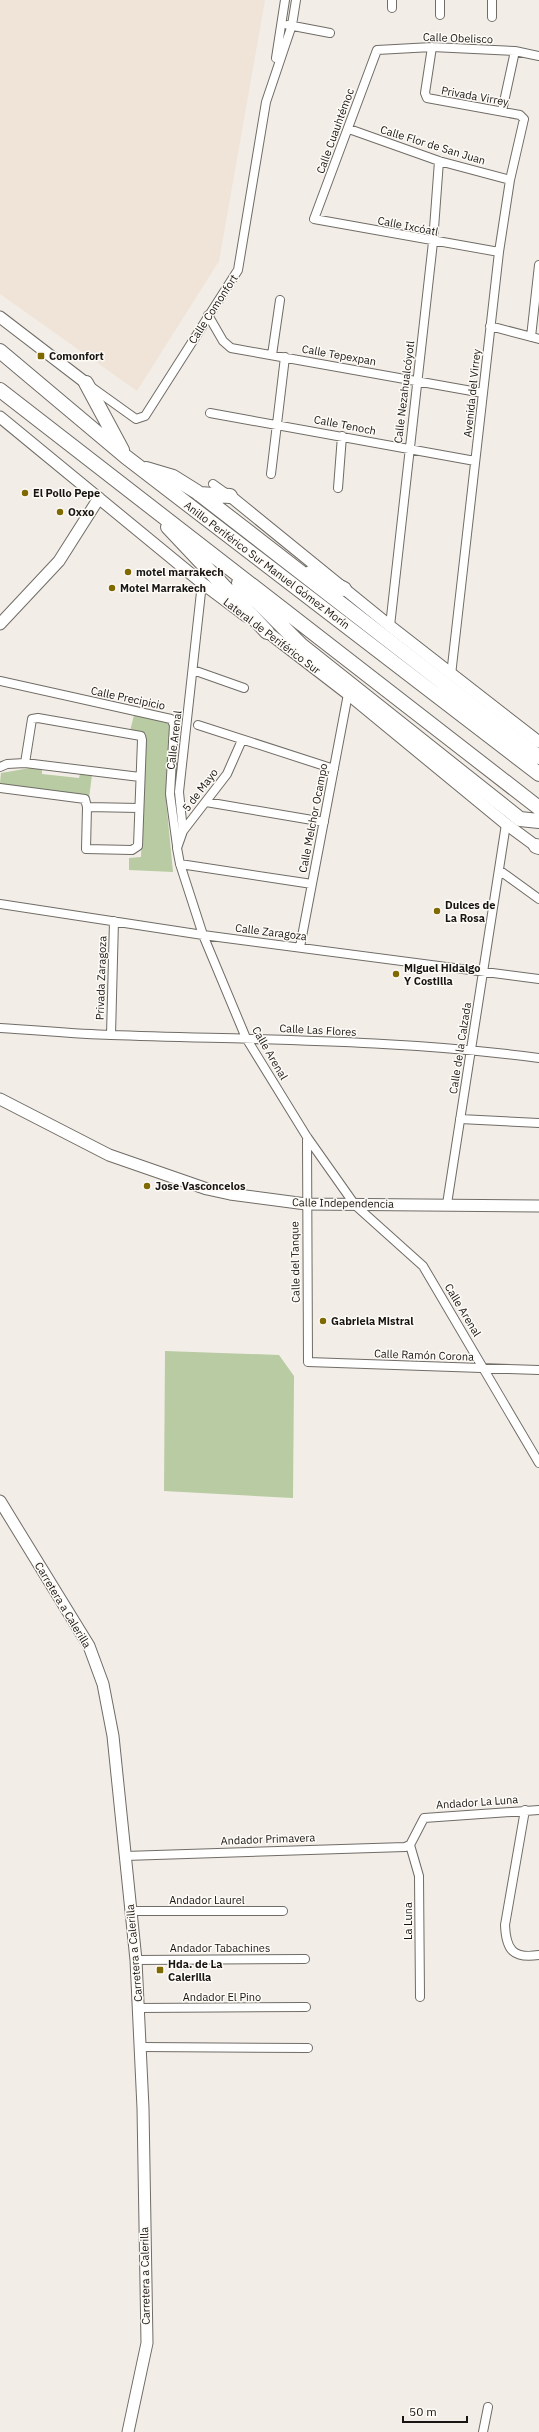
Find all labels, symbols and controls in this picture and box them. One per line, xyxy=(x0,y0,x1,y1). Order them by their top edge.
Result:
street label: Calle Obelisco xyxy=(423,30,493,46)
street label: Privada Virrey xyxy=(440,83,510,109)
street label: Calle Cuauhtémoc xyxy=(313,86,357,176)
street label: Calle Flor de San Juan xyxy=(379,122,487,168)
street label: Calle Ixcóatl xyxy=(376,213,440,239)
street label: Calle Comonfort xyxy=(185,272,241,346)
street label: Calle Nezahualcóyotl xyxy=(391,340,417,444)
street label: Calle Tepexpan xyxy=(301,342,377,368)
street label: Avenida del Virrey xyxy=(460,348,484,438)
place label: Comonfort xyxy=(49,349,104,363)
marker: Comonfort xyxy=(36,351,46,361)
street label: Calle Tenoch xyxy=(313,412,377,438)
place label: El Pollo Pepe xyxy=(33,486,100,500)
marker: El Pollo Pepe xyxy=(20,488,30,498)
street label: Anillo Periférico Sur Manuel Gómez Morín xyxy=(181,498,353,632)
place label: Oxxo xyxy=(68,505,94,519)
marker: Oxxo xyxy=(55,507,65,517)
place label: motel marrakech xyxy=(136,565,224,579)
marker: motel marrakech xyxy=(123,567,133,577)
place label: Motel Marrakech xyxy=(120,581,206,595)
marker: Motel Marrakech xyxy=(107,583,117,593)
street label: Lateral de Periférico Sur xyxy=(221,595,323,677)
street label: Calle Precipicio xyxy=(90,683,166,713)
street label: Calle Arenal xyxy=(163,710,185,770)
street label: Calle Melchor Ocampo xyxy=(296,762,330,874)
street label: 5 de Mayo xyxy=(179,766,221,814)
place label: Dulces de La Rosa xyxy=(445,898,495,925)
marker: Dulces de La Rosa xyxy=(432,906,442,916)
street label: Calle Zaragoza xyxy=(234,921,308,943)
street label: Privada Zaragoza xyxy=(93,935,109,1020)
place label: Miguel Hidalgo Y Costilla xyxy=(404,961,480,988)
marker: Miguel Hidalgo Y Costilla xyxy=(391,969,401,979)
street label: Calle de la Calzada xyxy=(446,1001,474,1095)
street label: Calle Las Flores xyxy=(279,1021,357,1039)
street label: Calle Arenal xyxy=(249,1024,291,1082)
place label: Jose Vasconcelos xyxy=(155,1179,246,1193)
marker: Jose Vasconcelos xyxy=(142,1181,152,1191)
street label: Calle Independencia xyxy=(292,1195,394,1211)
street label: Calle del Tanque xyxy=(287,1221,303,1303)
street label: Calle Arenal xyxy=(442,1281,484,1339)
place label: Gabriela Mistral xyxy=(331,1314,414,1328)
marker: Gabriela Mistral xyxy=(318,1316,328,1326)
street label: Calle Ramón Corona xyxy=(374,1346,474,1364)
street label: Carretera a Calerilla xyxy=(32,1559,94,1651)
street label: Andador La Luna xyxy=(435,1792,519,1812)
street label: Andador Primavera xyxy=(220,1830,316,1848)
street label: Andador Laurel xyxy=(169,1893,245,1907)
street label: La Luna xyxy=(401,1902,415,1940)
street label: Carretera a Calerilla xyxy=(123,1904,145,2002)
street label: Andador Tabachines xyxy=(170,1941,270,1955)
place label: Hda. de La Calerilla xyxy=(168,1957,223,1984)
marker: Hda. de La Calerilla xyxy=(155,1965,165,1975)
street label: Andador El Pino xyxy=(183,1990,261,2004)
street label: Carretera a Calerilla xyxy=(137,2227,153,2325)
scale bar xyxy=(403,2398,467,2424)
text: 50 m xyxy=(409,2404,437,2419)

